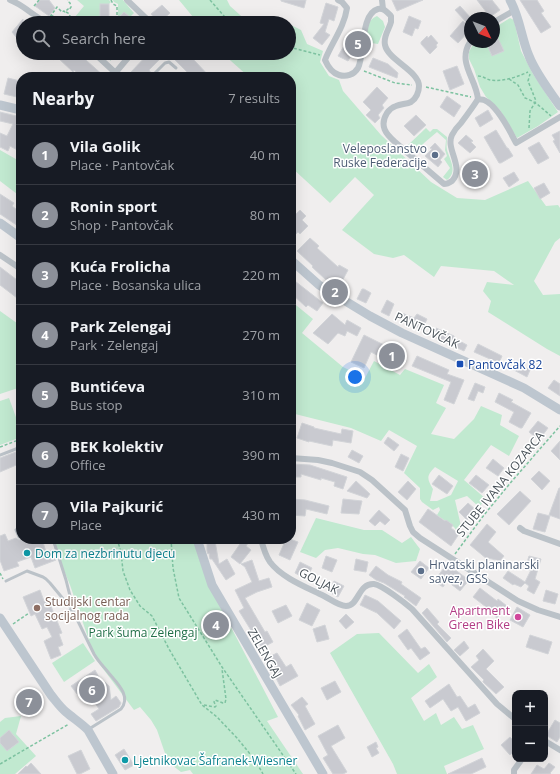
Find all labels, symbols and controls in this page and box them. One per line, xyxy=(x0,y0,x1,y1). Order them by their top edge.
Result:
north arrow xyxy=(464,12,500,48)
search box xyxy=(16,16,296,60)
icon: search xyxy=(30,27,52,49)
text: Search here xyxy=(62,28,146,48)
pin: 5 xyxy=(345,29,371,59)
text: Nearby xyxy=(32,87,94,110)
text: 7 results xyxy=(228,89,280,107)
text: Vila Golik xyxy=(70,136,140,156)
place label: Veleposlanstvo Ruske Federacije xyxy=(333,140,427,171)
text: 1 xyxy=(41,146,49,164)
text: 40 m xyxy=(250,146,280,164)
marker: Veleposlanstvo Ruske Federacije xyxy=(430,150,440,160)
text: Place · Pantovčak xyxy=(70,156,174,174)
pin: 3 xyxy=(462,159,488,189)
text: Ronin sport xyxy=(70,196,157,216)
text: 2 xyxy=(41,206,49,224)
text: 80 m xyxy=(250,206,280,224)
text: Shop · Pantovčak xyxy=(70,216,173,234)
text: Kuća Frolicha xyxy=(70,256,171,276)
text: 3 xyxy=(41,266,49,284)
text: 220 m xyxy=(242,266,280,284)
text: Place · Bosanska ulica xyxy=(70,276,201,294)
pin: 2 xyxy=(322,277,348,307)
street label: PANTOVČAK xyxy=(392,308,463,353)
text: Park Zelengaj xyxy=(70,316,171,336)
text: 4 xyxy=(41,326,49,344)
text: 270 m xyxy=(242,326,280,344)
text: Park · Zelengaj xyxy=(70,336,158,354)
pin: 1 xyxy=(379,341,405,371)
place label: Pantovčak 82 xyxy=(468,356,542,373)
marker: Pantovčak 82 xyxy=(455,359,465,369)
your location xyxy=(345,367,365,387)
text: Buntićeva xyxy=(70,376,145,396)
text: 5 xyxy=(41,386,49,404)
text: 310 m xyxy=(242,386,280,404)
text: Bus stop xyxy=(70,396,123,414)
street label: STUBE IVANA KOZARCA xyxy=(452,427,548,540)
text: BEK kolektiv xyxy=(70,436,163,456)
text: 6 xyxy=(41,446,49,464)
text: 390 m xyxy=(242,446,280,464)
text: Office xyxy=(70,456,106,474)
text: Vila Pajkurić xyxy=(70,496,163,516)
text: 7 xyxy=(41,506,49,524)
text: 430 m xyxy=(242,506,280,524)
text: Place xyxy=(70,516,102,534)
place label: Dom za nezbrinutu djecu xyxy=(35,545,175,562)
marker: Dom za nezbrinutu djecu xyxy=(22,548,32,558)
place label: Hrvatski planinarski savez, GSS xyxy=(429,556,539,587)
street label: GOLJAK xyxy=(296,564,342,599)
marker: Hrvatski planinarski savez, GSS xyxy=(416,566,426,576)
place label: Studijski centar socijalnog rada xyxy=(45,593,131,624)
place label: Apartment Green Bike xyxy=(449,602,510,633)
marker: Studijski centar socijalnog rada xyxy=(32,603,42,613)
pin: 4 xyxy=(203,610,229,640)
marker: Apartment Green Bike xyxy=(513,612,523,622)
park label: Park šuma Zelengaj xyxy=(88,624,198,641)
street label: ZELENGAJ xyxy=(244,625,286,681)
pin: 6 xyxy=(79,675,105,705)
pin: 7 xyxy=(16,687,42,717)
map controls xyxy=(512,690,548,762)
button: + xyxy=(512,690,548,726)
button: − xyxy=(512,726,548,762)
place label: Ljetnikovac Šafranek-Wiesner xyxy=(133,752,298,769)
marker: Ljetnikovac Šafranek-Wiesner xyxy=(120,755,130,765)

